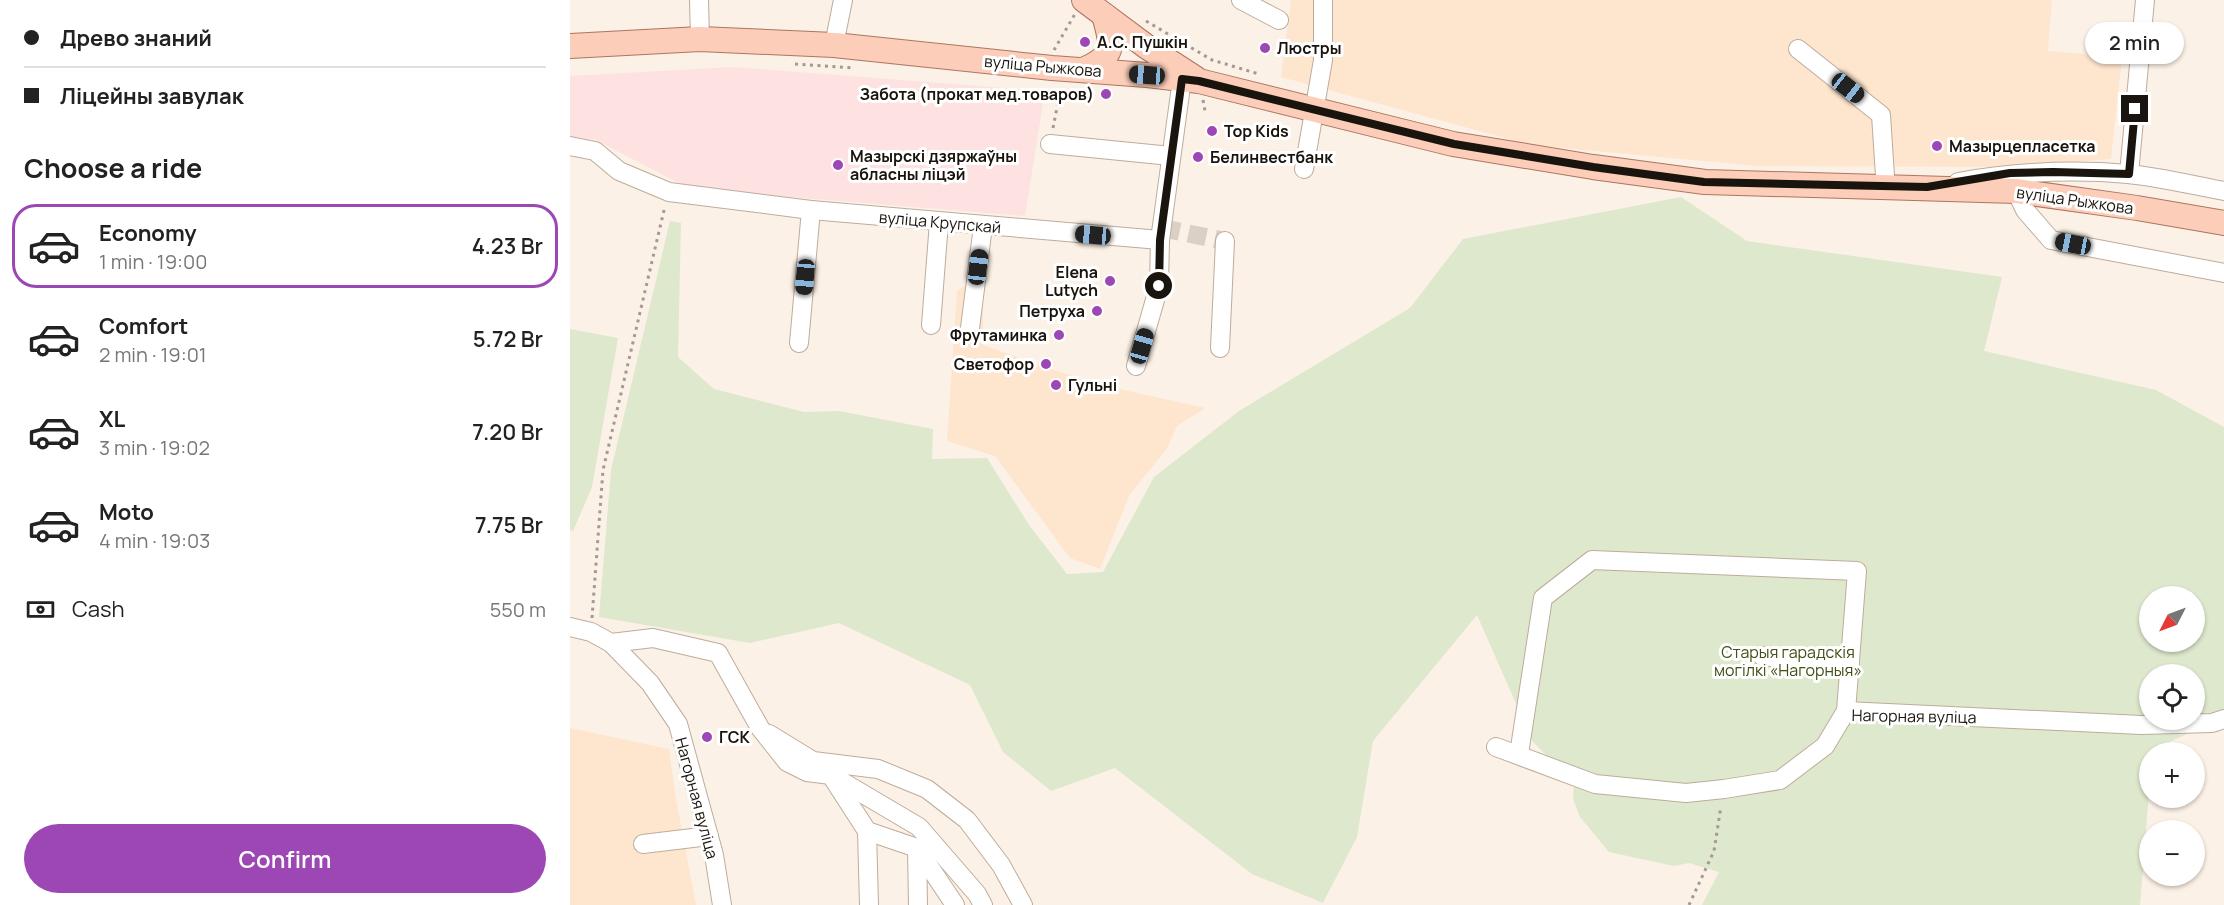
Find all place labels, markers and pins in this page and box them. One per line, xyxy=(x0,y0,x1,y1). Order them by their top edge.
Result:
place label: А.С. Пушкін xyxy=(1097,31,1188,53)
marker: А.С. Пушкін xyxy=(1078,35,1092,49)
place label: Люстры xyxy=(1277,37,1342,59)
marker: Люстры xyxy=(1258,41,1272,55)
place label: Забота (прокат мед.товаров) xyxy=(860,83,1094,105)
marker: Забота (прокат мед.товаров) xyxy=(1099,87,1113,101)
place label: Top Kids xyxy=(1224,120,1289,142)
marker: Top Kids xyxy=(1205,124,1219,138)
place label: Мазырцепласетка xyxy=(1949,135,2096,157)
marker: Мазырцепласетка xyxy=(1930,139,1944,153)
place label: Мазырскі дзяржаўны абласны ліцэй xyxy=(850,145,1017,185)
place label: Белинвестбанк xyxy=(1210,146,1333,168)
marker: Белинвестбанк xyxy=(1191,150,1205,164)
marker: Мазырскі дзяржаўны абласны ліцэй xyxy=(831,158,845,172)
place label: Elena Lutych xyxy=(1045,261,1098,301)
marker: Elena Lutych xyxy=(1103,274,1117,288)
place label: Петруха xyxy=(1019,300,1085,322)
marker: Петруха xyxy=(1090,304,1104,318)
place label: Фрутаминка xyxy=(950,324,1047,346)
marker: Фрутаминка xyxy=(1052,328,1066,342)
place label: Светофор xyxy=(954,353,1034,375)
marker: Светофор xyxy=(1039,357,1053,371)
place label: Гульнi xyxy=(1068,374,1117,396)
marker: Гульнi xyxy=(1049,378,1063,392)
place label: ГСК xyxy=(719,726,751,748)
marker: ГСК xyxy=(700,730,714,744)

